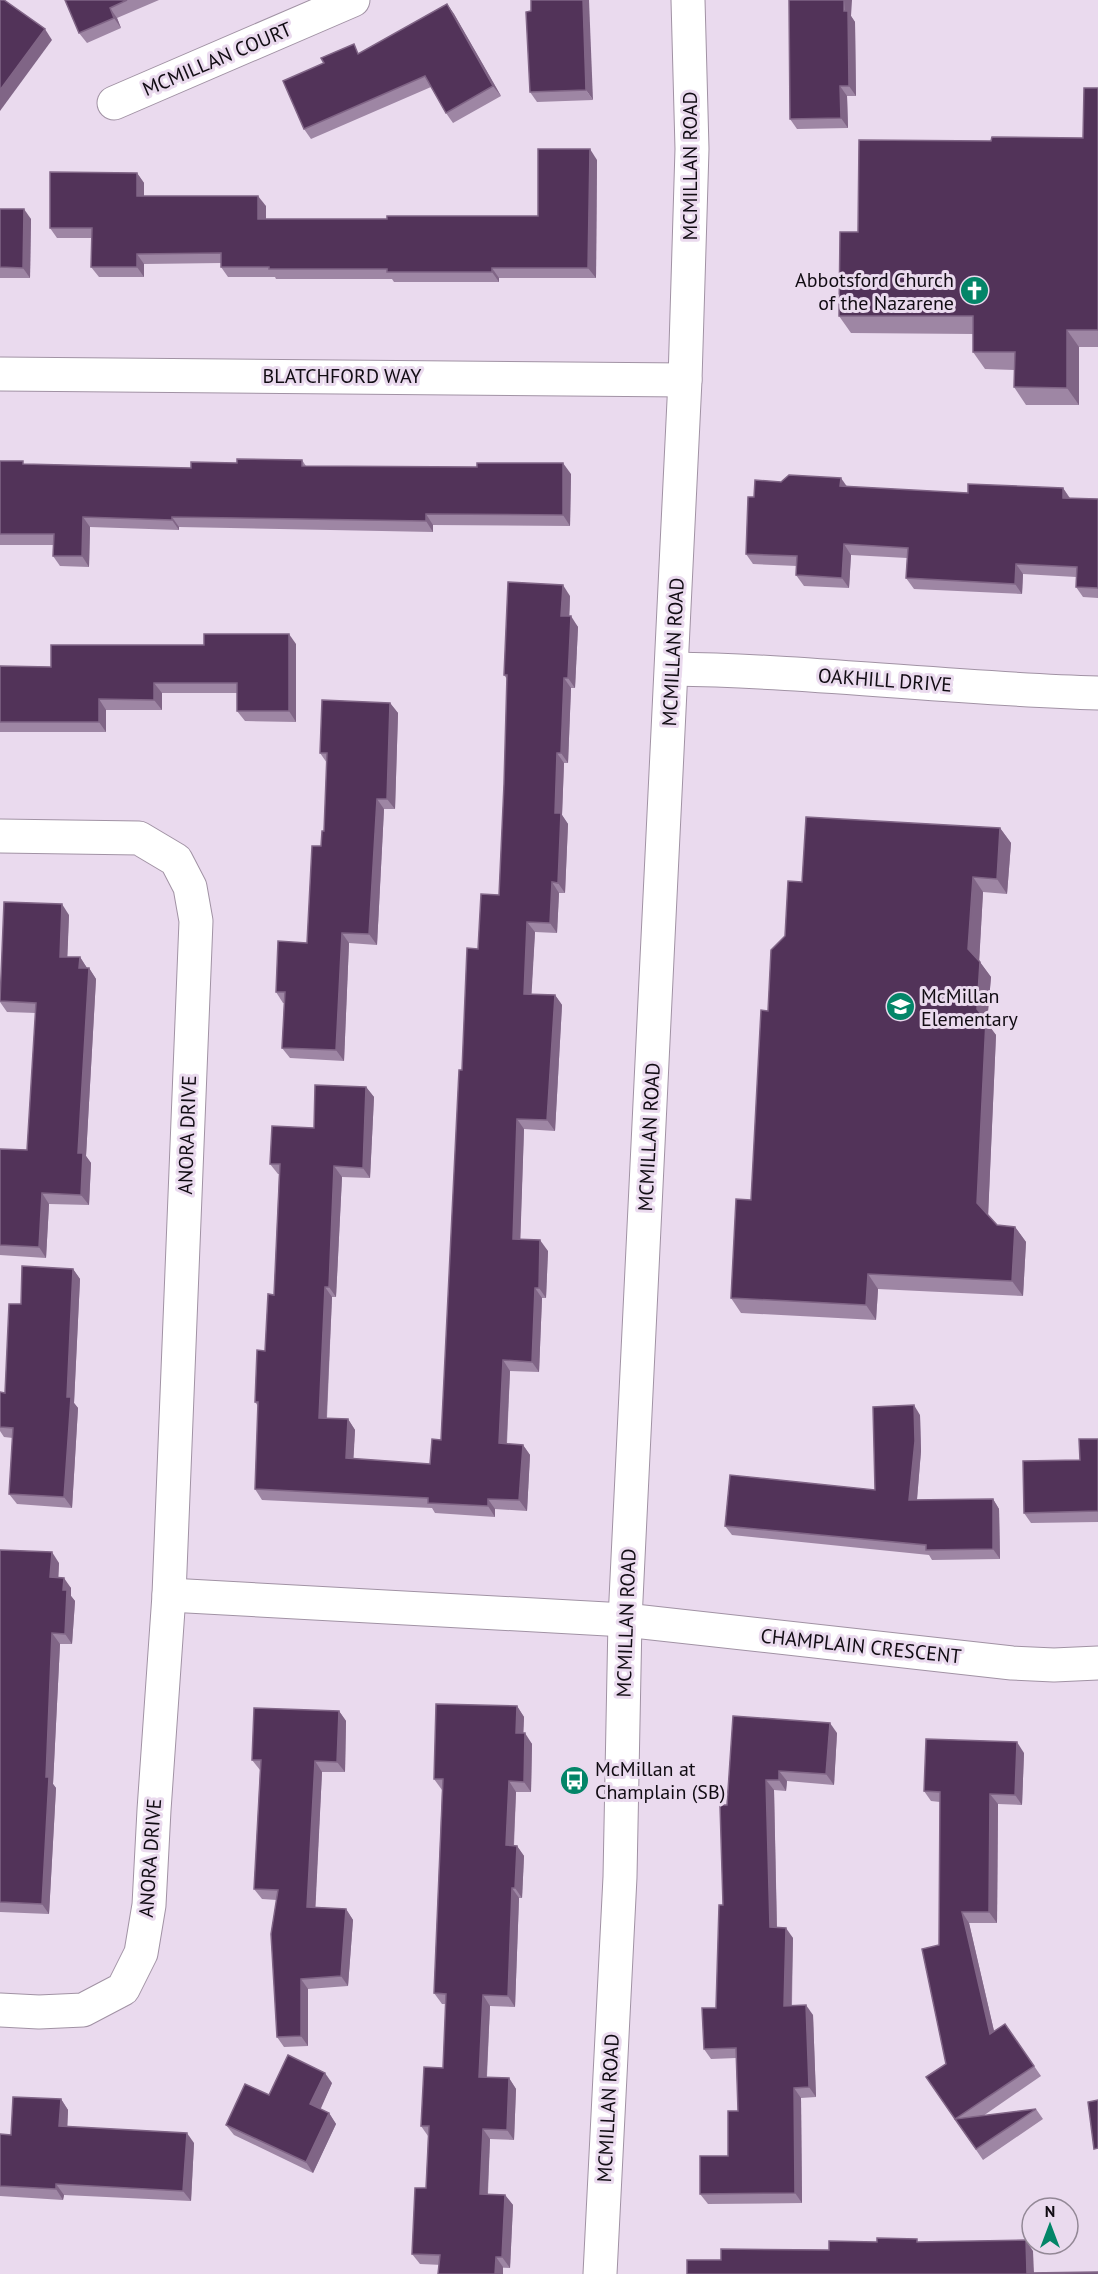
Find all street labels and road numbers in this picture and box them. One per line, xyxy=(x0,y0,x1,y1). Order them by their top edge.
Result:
street label: MCMILLAN COURT xyxy=(138,16,296,102)
street label: MCMILLAN ROAD xyxy=(677,91,703,241)
street label: BLATCHFORD WAY xyxy=(263,363,422,389)
street label: MCMILLAN ROAD xyxy=(656,577,690,727)
street label: OAKHILL DRIVE xyxy=(817,662,953,698)
street label: MCMILLAN ROAD xyxy=(632,1062,666,1212)
street label: ANORA DRIVE xyxy=(172,1075,202,1195)
street label: MCMILLAN ROAD xyxy=(610,1548,642,1698)
street label: CHAMPLAIN CRESCENT xyxy=(759,1623,963,1669)
street label: ANORA DRIVE xyxy=(133,1798,167,1918)
street label: MCMILLAN ROAD xyxy=(591,2033,625,2183)

